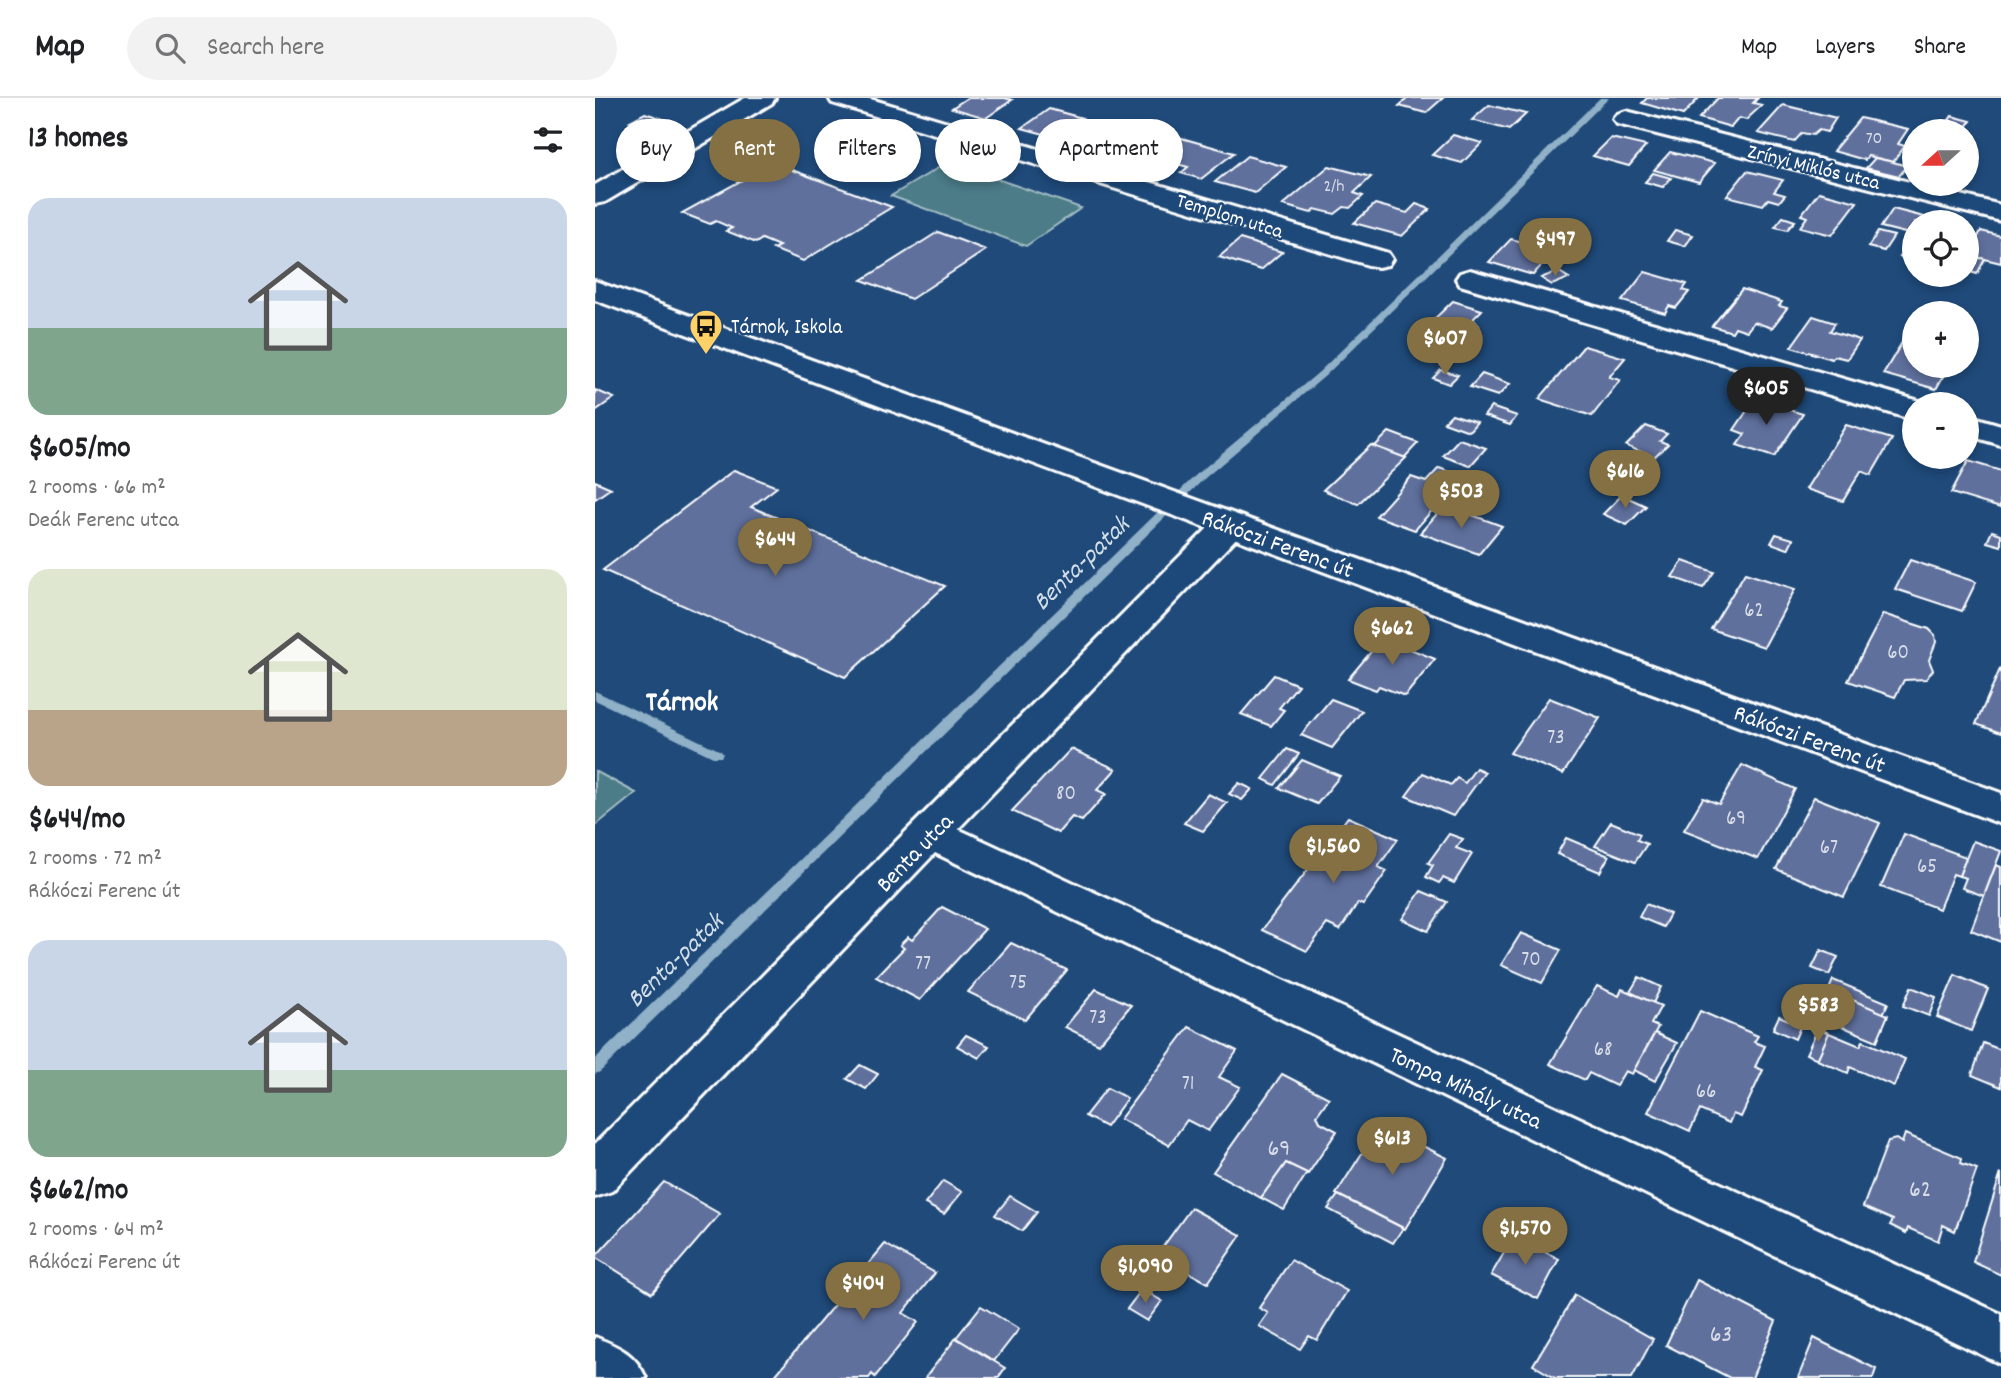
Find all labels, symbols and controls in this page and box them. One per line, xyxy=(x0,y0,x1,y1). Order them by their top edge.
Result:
search box xyxy=(127,17,617,80)
text: Map xyxy=(35,25,85,72)
icon: search xyxy=(151,29,189,67)
text: Search here xyxy=(207,30,325,67)
text: Map xyxy=(1741,31,1777,65)
text: Layers xyxy=(1815,31,1876,65)
text: Share xyxy=(1914,31,1966,65)
text: 13 homes xyxy=(28,119,128,162)
chip: Buy xyxy=(616,119,695,182)
chip: Rent xyxy=(709,119,800,182)
chip: Filters xyxy=(814,119,921,182)
chip: New xyxy=(935,119,1021,182)
chip: Apartment xyxy=(1035,119,1183,182)
north arrow xyxy=(1902,119,1979,196)
map controls xyxy=(1902,119,1979,469)
icon: filters xyxy=(529,121,567,159)
house number: 70 xyxy=(1866,127,1882,152)
street label: Zrínyi Miklós utca xyxy=(1744,138,1884,200)
house number: 2/h xyxy=(1323,175,1345,200)
street label: Templom utca xyxy=(1172,187,1287,249)
button: locate xyxy=(1902,210,1979,287)
pin: $497 xyxy=(1514,218,1596,278)
text: $497 xyxy=(1535,224,1575,257)
icon: home xyxy=(235,243,361,369)
button: + xyxy=(1902,301,1979,378)
bus stop icon: Tárnok, Iskola xyxy=(687,307,725,356)
place label: Tárnok, Iskola xyxy=(731,314,843,344)
pin: $607 xyxy=(1404,317,1486,377)
text: $607 xyxy=(1423,323,1467,356)
pin: $605 xyxy=(1725,368,1807,427)
text: $605 xyxy=(1743,373,1789,406)
button: − xyxy=(1902,392,1979,469)
text: $605/mo xyxy=(28,429,131,472)
pin: $616 xyxy=(1584,450,1666,510)
text: $616 xyxy=(1605,456,1645,489)
pin: $503 xyxy=(1420,470,1502,530)
text: 2 rooms · 66 m² xyxy=(28,472,166,505)
text: $503 xyxy=(1438,476,1484,509)
street label: Rákóczi Ferenc út xyxy=(1196,503,1358,589)
text: Deák Ferenc utca xyxy=(28,505,179,538)
water label: Benta-patak xyxy=(1025,507,1141,621)
pin: $644 xyxy=(734,518,816,578)
text: $644 xyxy=(754,524,796,557)
house number: 62 xyxy=(1744,597,1764,627)
pin: $662 xyxy=(1351,608,1433,667)
text: $662 xyxy=(1370,613,1414,646)
icon: home xyxy=(235,614,361,740)
house number: 60 xyxy=(1887,639,1909,669)
district label: Tárnok xyxy=(646,685,718,725)
street label: Rákóczi Ferenc út xyxy=(1728,698,1890,784)
house number: 73 xyxy=(1547,724,1565,754)
house number: 80 xyxy=(1056,780,1076,810)
text: $644/mo xyxy=(28,800,125,843)
house number: 69 xyxy=(1726,805,1746,835)
street label: Benta utca xyxy=(870,806,963,901)
pin: $1,560 xyxy=(1276,826,1390,885)
text: $1,560 xyxy=(1305,831,1361,864)
house number: 67 xyxy=(1820,834,1838,864)
text: 2 rooms · 72 m² xyxy=(28,843,162,876)
house number: 65 xyxy=(1917,853,1937,883)
text: Rákóczi Ferenc út xyxy=(28,876,180,909)
water label: Benta-patak xyxy=(619,904,735,1018)
house number: 70 xyxy=(1521,946,1541,976)
house number: 77 xyxy=(915,950,931,980)
house number: 75 xyxy=(1009,969,1027,999)
pin: $583 xyxy=(1777,984,1859,1044)
icon: home xyxy=(235,985,361,1111)
text: $583 xyxy=(1797,990,1839,1023)
house number: 73 xyxy=(1089,1004,1107,1034)
house number: 68 xyxy=(1594,1036,1612,1066)
street label: Tompa Mihály utca xyxy=(1383,1039,1547,1140)
house number: 71 xyxy=(1182,1070,1194,1100)
house number: 66 xyxy=(1696,1078,1716,1108)
pin: $613 xyxy=(1351,1118,1433,1177)
text: $613 xyxy=(1373,1123,1411,1156)
house number: 69 xyxy=(1268,1133,1290,1167)
text: $662/mo xyxy=(28,1171,128,1214)
house number: 62 xyxy=(1909,1174,1931,1208)
pin: $1,570 xyxy=(1468,1208,1582,1267)
text: $1,570 xyxy=(1498,1213,1552,1246)
text: 2 rooms · 64 m² xyxy=(28,1214,164,1247)
pin: $1,090 xyxy=(1088,1246,1202,1305)
text: Rákóczi Ferenc út xyxy=(28,1247,180,1280)
text: $1,090 xyxy=(1117,1251,1173,1284)
pin: $404 xyxy=(822,1262,904,1322)
text: $404 xyxy=(841,1268,885,1301)
house number: 63 xyxy=(1710,1319,1732,1353)

